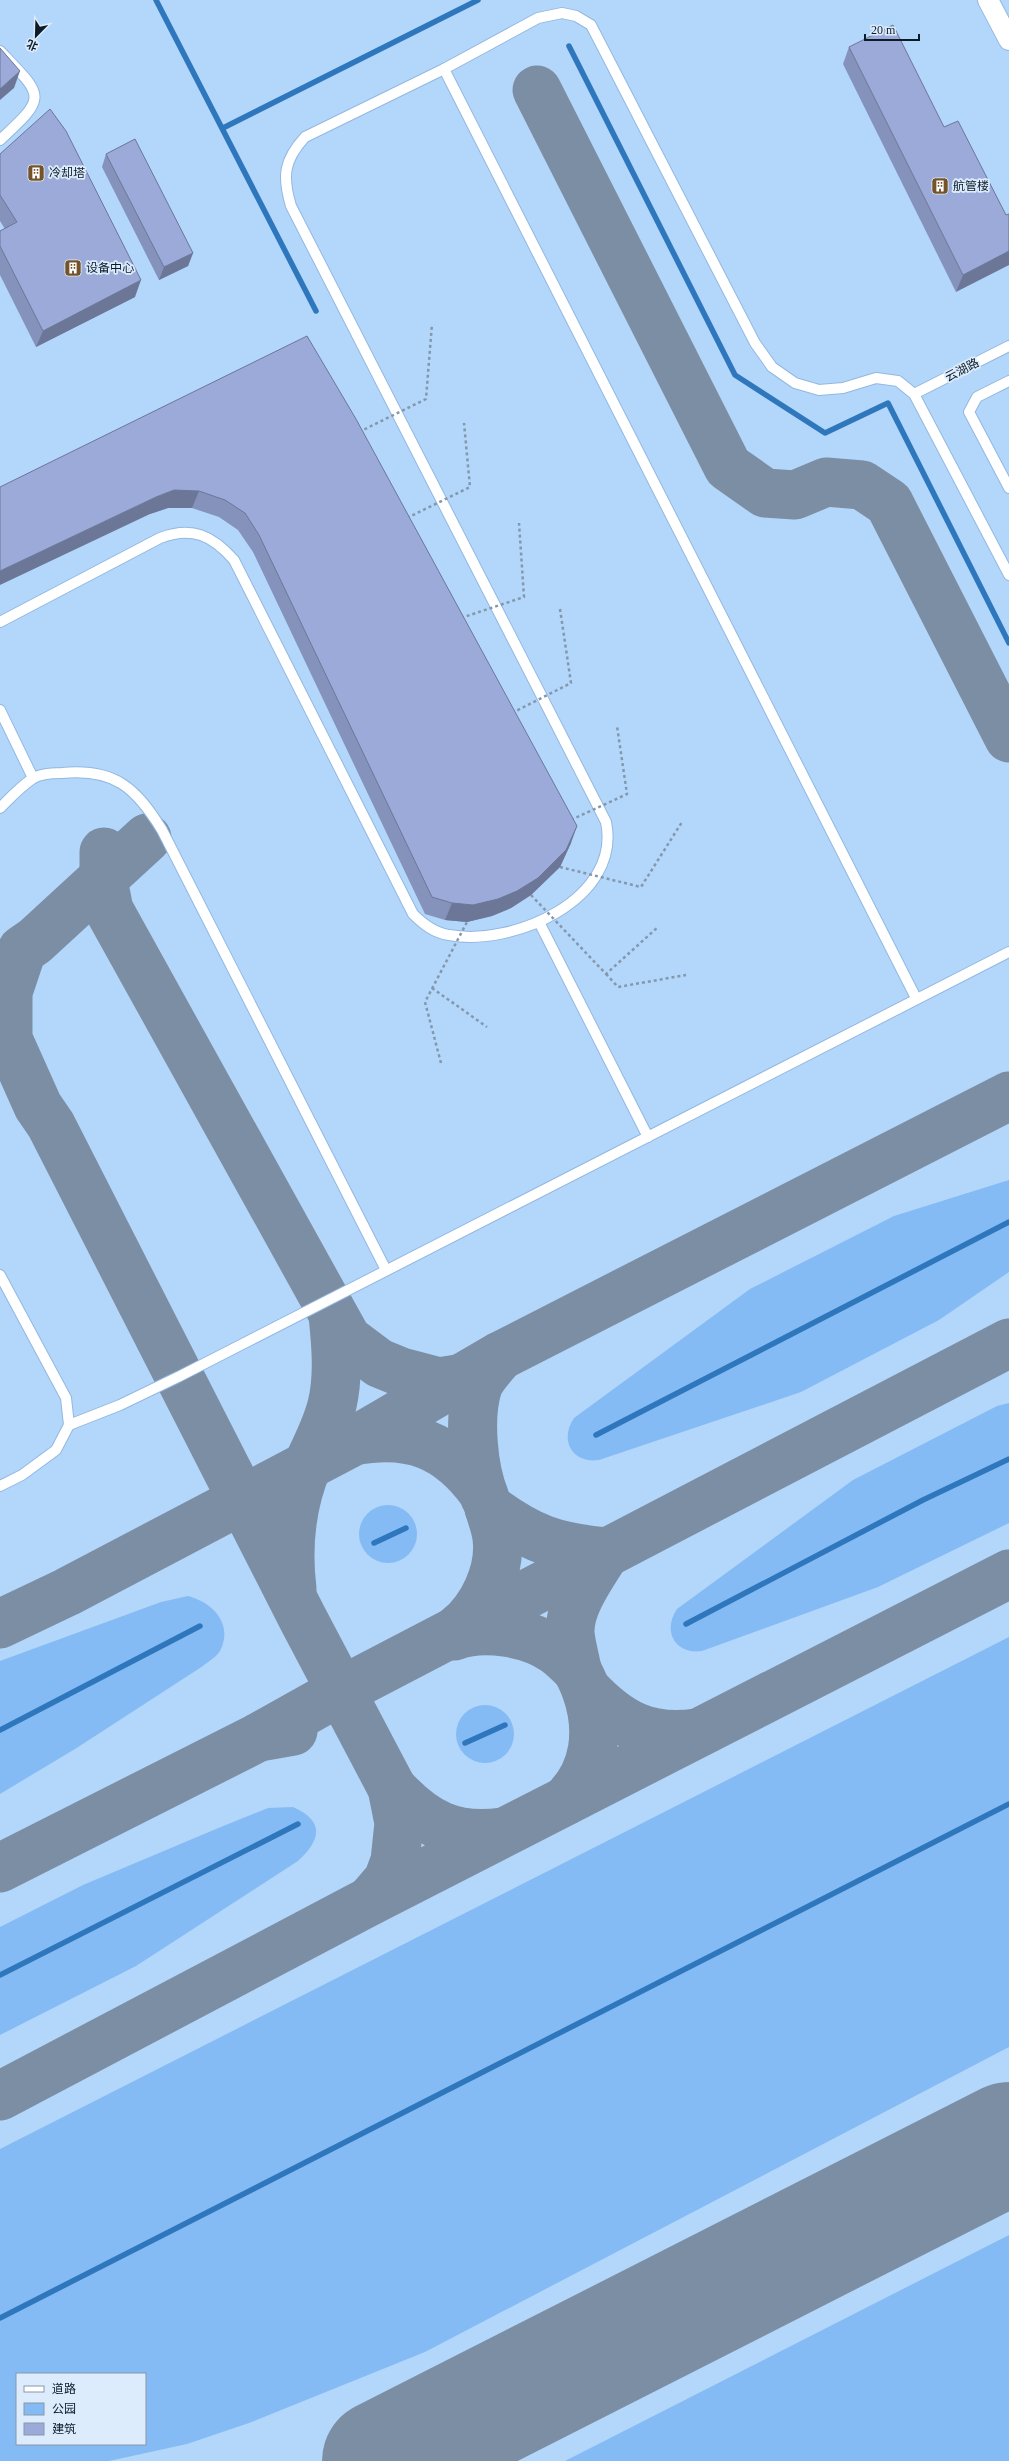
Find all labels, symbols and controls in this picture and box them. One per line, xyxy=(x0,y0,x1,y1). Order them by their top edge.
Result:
north arrow xyxy=(16,16,56,56)
scale bar xyxy=(865,16,919,42)
text: 20 m xyxy=(871,23,896,37)
text: 北 xyxy=(25,38,39,53)
building icon: 冷却塔 xyxy=(26,163,46,183)
place label: 冷却塔 xyxy=(49,166,85,180)
building icon: 航管楼 xyxy=(930,176,950,196)
place label: 航管楼 xyxy=(953,179,989,193)
building icon: 设备中心 xyxy=(63,258,83,278)
place label: 设备中心 xyxy=(86,261,134,275)
street label: 云湖路 xyxy=(943,356,981,384)
legend xyxy=(16,2373,146,2445)
text: 道路 xyxy=(52,2382,76,2396)
text: 公园 xyxy=(52,2402,76,2416)
text: 建筑 xyxy=(52,2422,76,2436)

